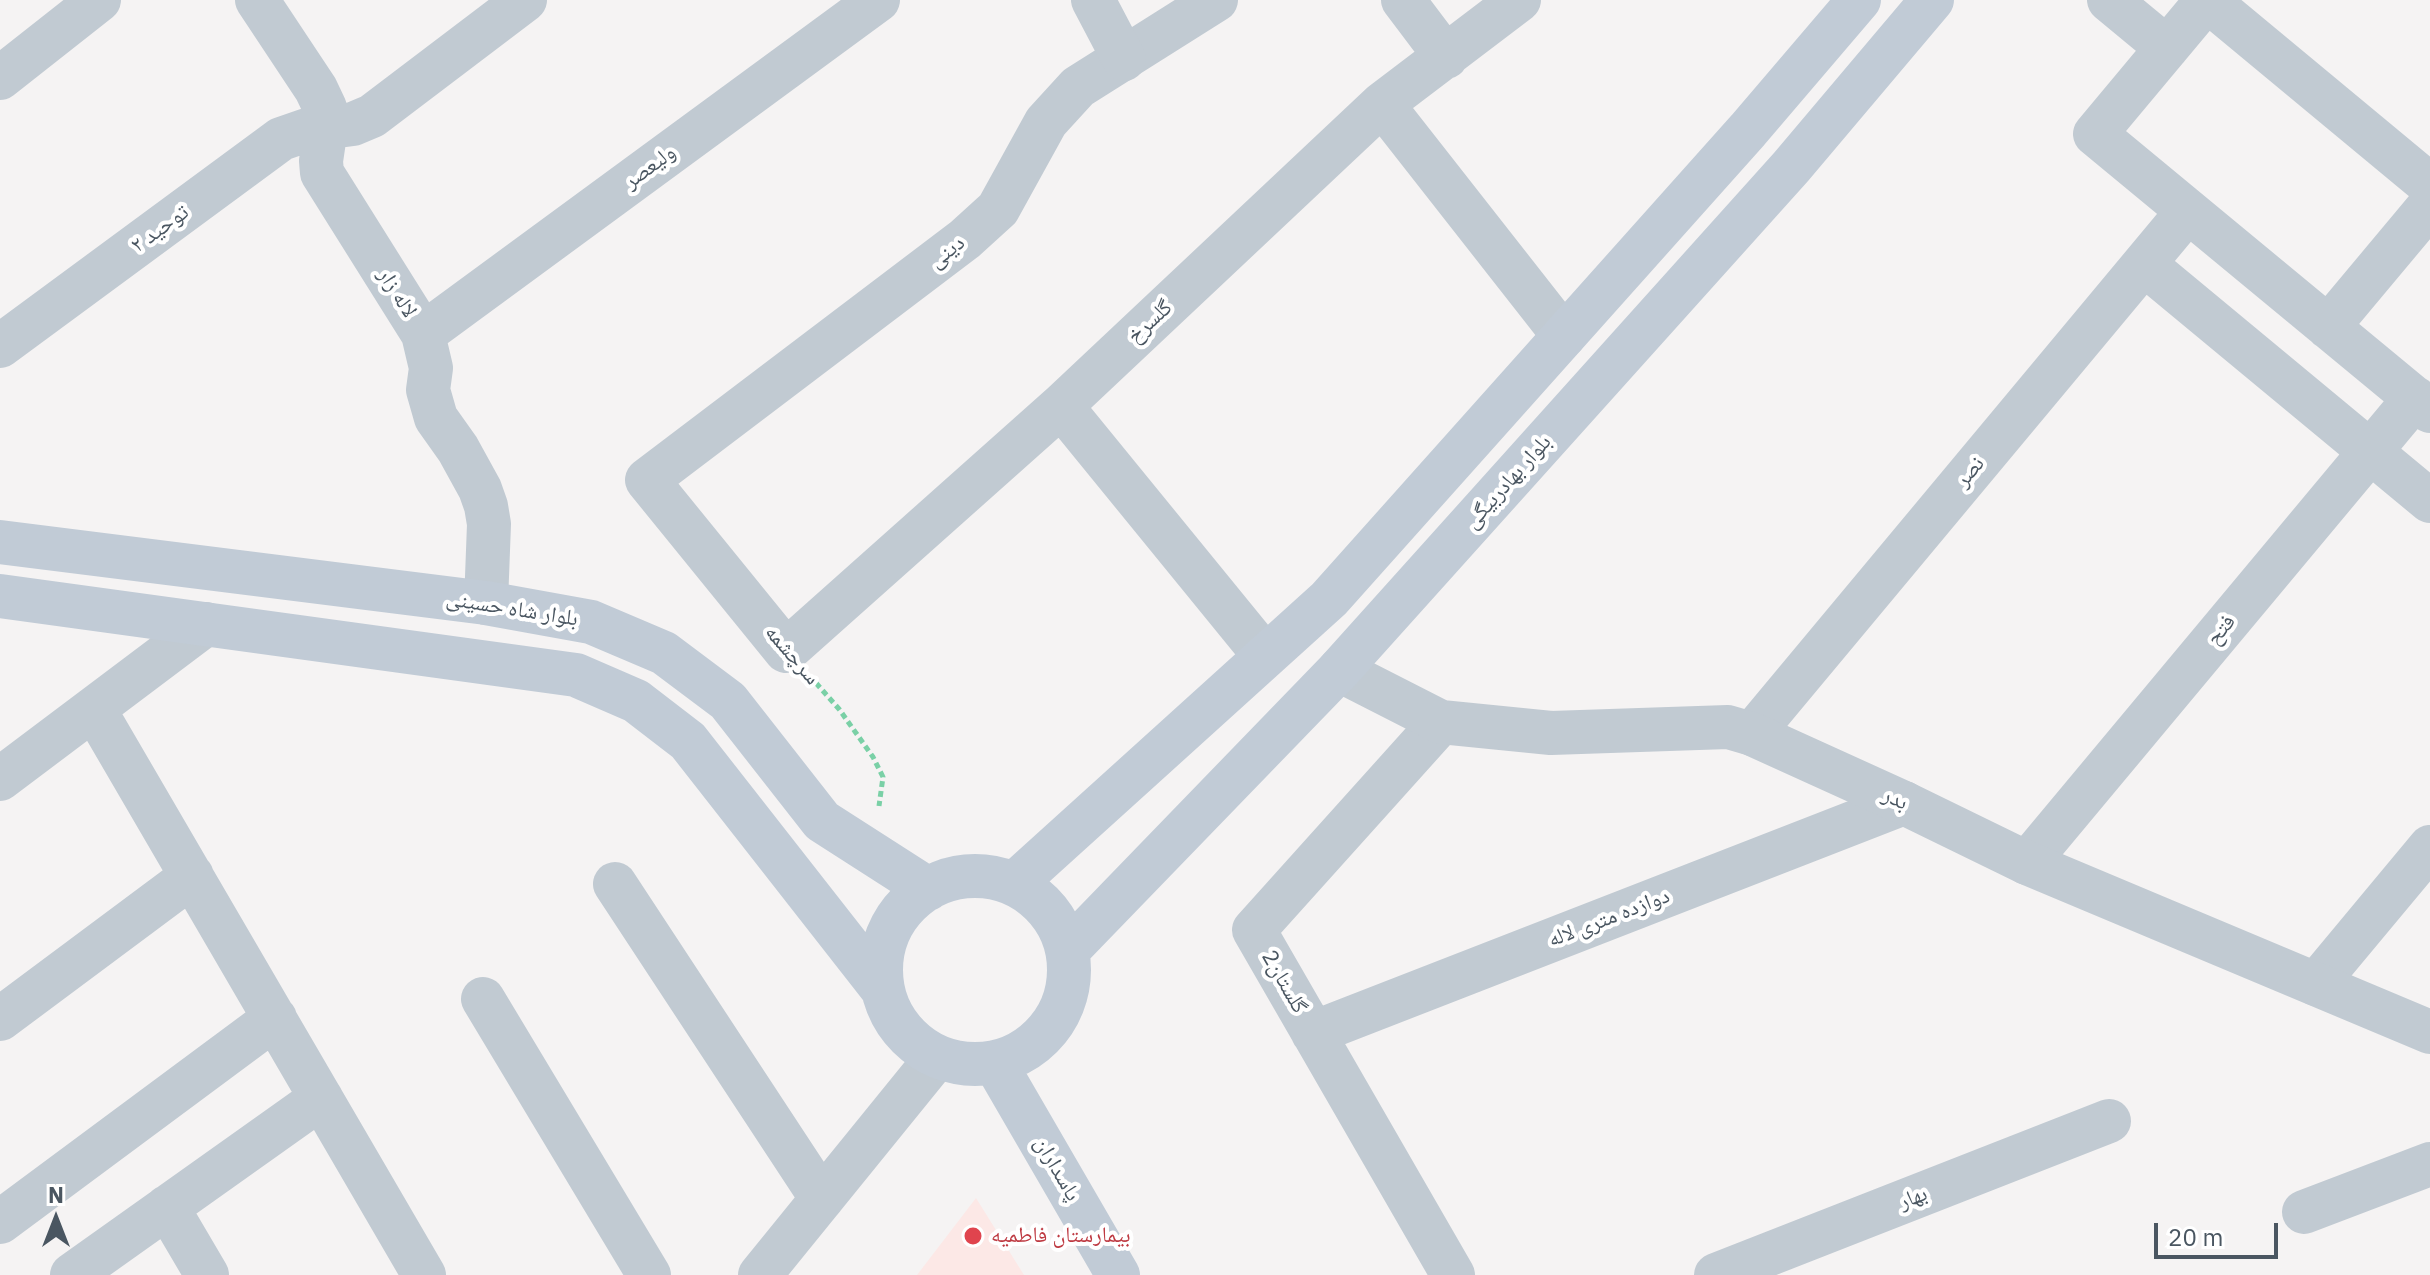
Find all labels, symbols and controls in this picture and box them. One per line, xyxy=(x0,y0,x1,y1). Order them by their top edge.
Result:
street label: ولیعصر xyxy=(619,139,681,195)
street label: توحید ۲ xyxy=(126,199,194,259)
street label: دینی xyxy=(924,230,970,274)
street label: لاله زار xyxy=(372,263,422,323)
street label: گلسرخ xyxy=(1122,295,1178,349)
street label: بلوار بهادربیگی xyxy=(1459,430,1557,534)
street label: نصر xyxy=(1950,451,1990,493)
street label: بلوار شاه حسینی xyxy=(444,586,580,632)
street label: فتح xyxy=(2201,609,2241,651)
street label: سرچشمه xyxy=(759,620,825,690)
street label: بدر xyxy=(1878,782,1912,816)
street label: دوازده متری لاله xyxy=(1545,883,1673,953)
street label: گلستان2 xyxy=(1255,946,1313,1018)
street label: پاسداران xyxy=(1028,1132,1086,1206)
north arrow xyxy=(16,1179,96,1259)
text: N xyxy=(48,1180,64,1209)
street label: بهار xyxy=(1895,1181,1931,1215)
scale bar xyxy=(2158,1207,2282,1257)
text: 20 m xyxy=(2168,1221,2223,1253)
place label: بیمارستان فاطمیه xyxy=(991,1223,1130,1249)
marker: بیمارستان فاطمیه xyxy=(962,1225,984,1247)

